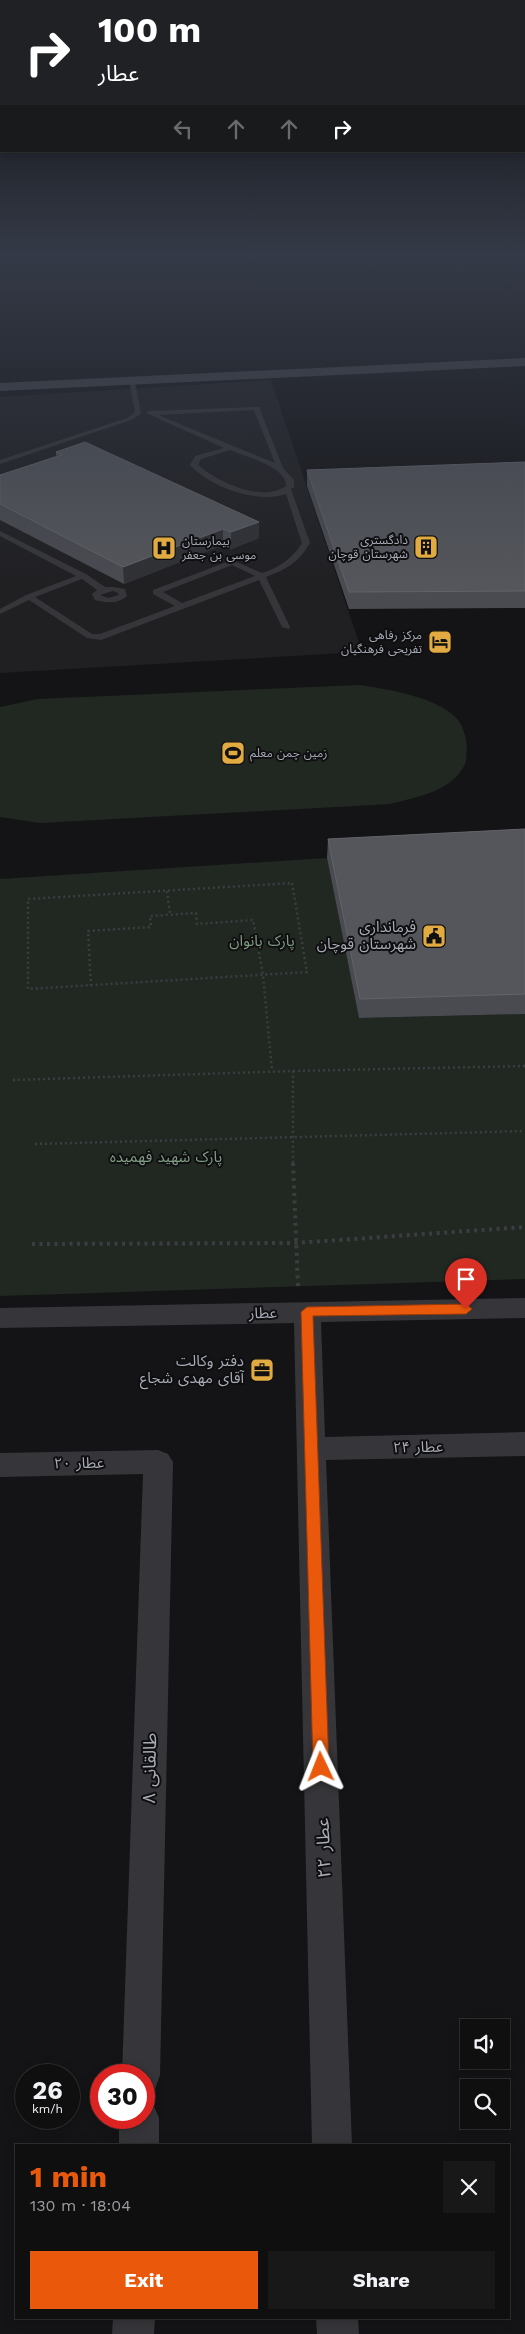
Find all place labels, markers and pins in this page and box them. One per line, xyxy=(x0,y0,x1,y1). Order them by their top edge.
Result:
place label: دادگستری شهرستان قوچان xyxy=(329,533,408,562)
place label: بیمارستان موسی بن جعفر xyxy=(181,534,256,562)
building icon: دادگستری شهرستان قوچان xyxy=(413,534,439,560)
hospital icon: بیمارستان موسی بن جعفر xyxy=(151,535,177,561)
place label: مرکز رفاهی تفریحی فرهنگیان xyxy=(341,628,422,656)
hotel icon: مرکز رفاهی تفریحی فرهنگیان xyxy=(427,629,453,655)
sports icon: زمین چمن معلم xyxy=(220,740,246,766)
place label: زمین چمن معلم xyxy=(250,746,327,762)
place label: فرمانداری شهرستان قوچان xyxy=(317,918,416,954)
public building icon: فرمانداری شهرستان قوچان xyxy=(421,923,447,949)
pin xyxy=(445,1258,487,1309)
place label: دفتر وکالت آقای مهدی شجاع xyxy=(140,1352,245,1390)
office icon: دفتر وکالت آقای مهدی شجاع xyxy=(249,1357,275,1383)

